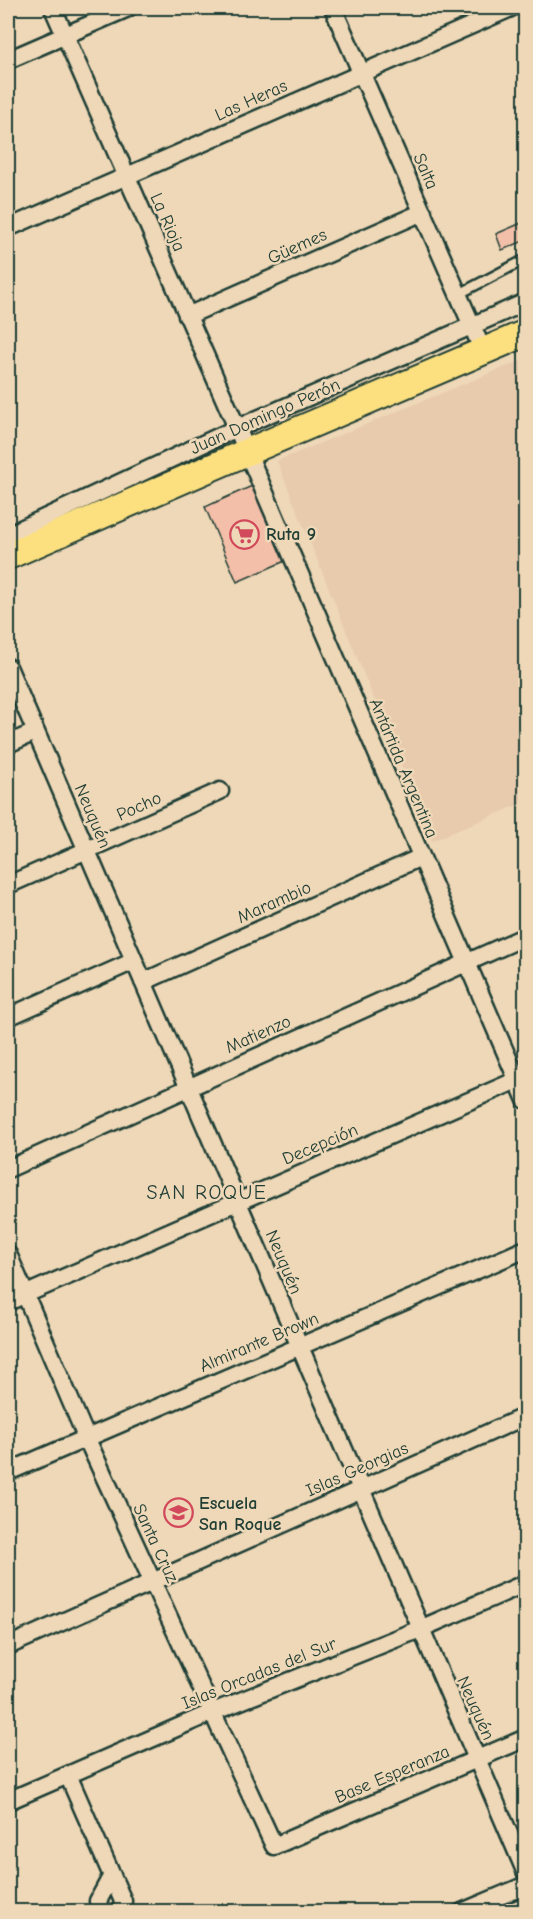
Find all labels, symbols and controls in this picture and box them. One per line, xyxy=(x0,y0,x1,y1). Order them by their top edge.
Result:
street label: Las Heras xyxy=(212,75,291,126)
street label: Salta xyxy=(408,150,443,192)
street label: La Rioja xyxy=(145,190,190,255)
street label: Güemes xyxy=(264,224,330,269)
street label: Juan Domingo Perón xyxy=(187,374,343,459)
supermarket icon: Ruta 9 xyxy=(229,518,261,550)
place label: Ruta 9 xyxy=(266,524,316,545)
street label: Antártida Argentina xyxy=(365,695,442,841)
street label: Neuquén xyxy=(70,781,115,851)
street label: Pocho xyxy=(114,787,165,826)
street label: Marambio xyxy=(234,877,314,928)
street label: Matienzo xyxy=(222,1011,294,1058)
street label: Decepción xyxy=(279,1119,361,1170)
district label: SAN ROQUE xyxy=(147,1181,267,1204)
street label: Neuquén xyxy=(261,1227,306,1297)
street label: Almirante Brown xyxy=(197,1308,322,1377)
street label: Islas Georgias xyxy=(303,1438,412,1501)
place label: Escuela San Roque xyxy=(199,1493,281,1535)
school or university icon: Escuela San Roque xyxy=(162,1497,194,1529)
street label: Santa Cruz xyxy=(128,1501,183,1586)
street label: Islas Orcadas del Sur xyxy=(179,1633,340,1714)
street label: Neuquén xyxy=(452,1673,499,1743)
street label: Base Esperanza xyxy=(332,1741,453,1808)

